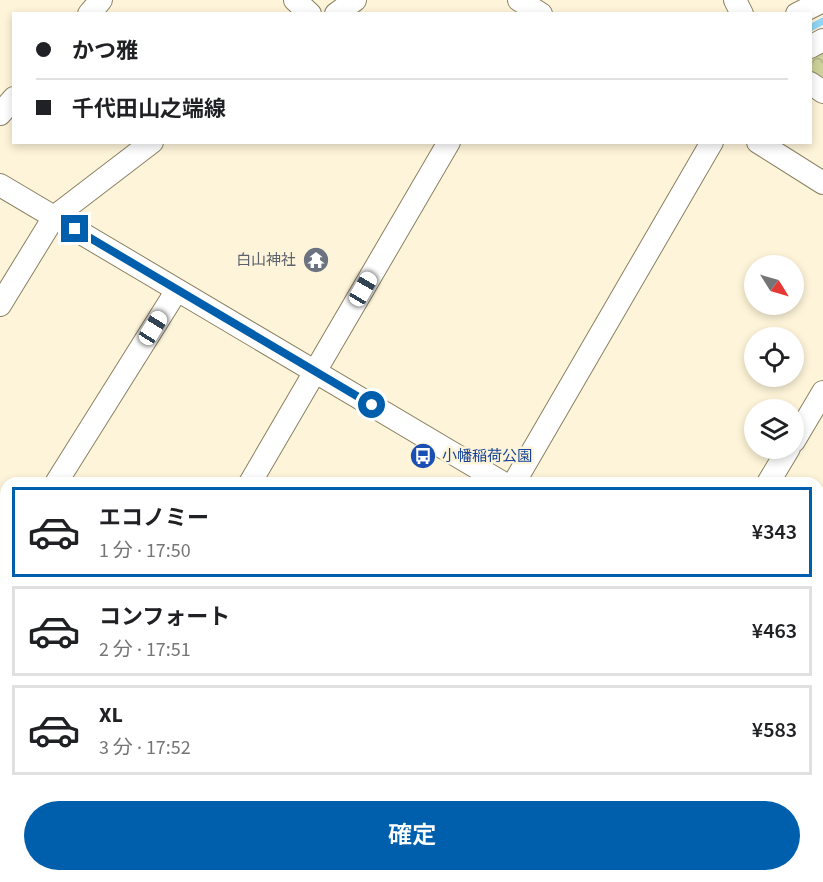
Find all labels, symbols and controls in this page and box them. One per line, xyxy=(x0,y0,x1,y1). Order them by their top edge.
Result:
text: かつ雅 xyxy=(72,35,138,67)
text: 千代田山之端線 xyxy=(72,93,226,125)
route end xyxy=(61,215,88,242)
temple icon: 白山神社 xyxy=(301,245,331,275)
place label: 白山神社 xyxy=(236,250,296,271)
north arrow xyxy=(744,255,804,315)
map controls xyxy=(744,255,804,459)
car xyxy=(346,269,380,309)
car xyxy=(136,308,170,348)
button: locate xyxy=(744,327,804,387)
route start xyxy=(358,391,385,418)
button: layers xyxy=(744,399,804,459)
bus stop icon: 小幡稲荷公園 xyxy=(408,441,438,471)
place label: 小幡稲荷公園 xyxy=(442,446,532,467)
text: エコノミー xyxy=(99,502,209,534)
icon: car xyxy=(27,505,81,559)
text: ¥343 xyxy=(752,516,797,548)
text: 1 分 · 17:50 xyxy=(99,537,191,565)
text: コンフォート xyxy=(99,601,230,633)
icon: car xyxy=(27,604,81,658)
text: ¥463 xyxy=(752,615,797,647)
text: 2 分 · 17:51 xyxy=(99,636,191,664)
text: XL xyxy=(99,699,123,731)
icon: car xyxy=(27,703,81,757)
text: ¥583 xyxy=(752,714,797,746)
text: 3 分 · 17:52 xyxy=(99,734,191,762)
button: 確定 xyxy=(24,801,800,870)

